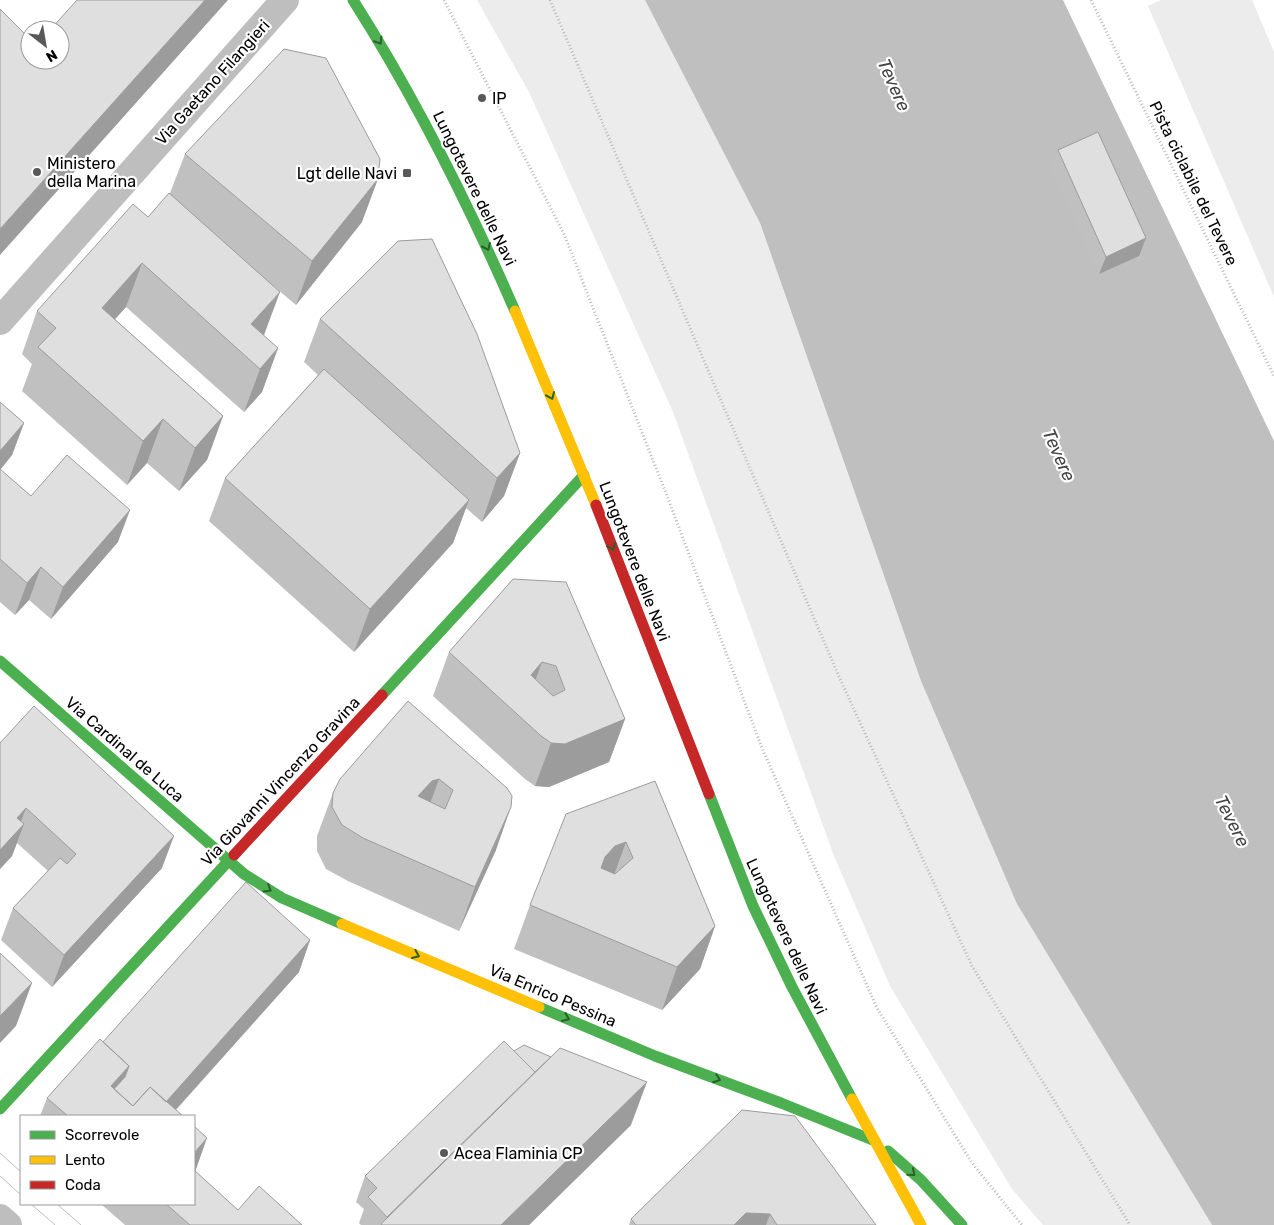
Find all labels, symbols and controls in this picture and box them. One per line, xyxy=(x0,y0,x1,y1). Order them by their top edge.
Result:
street label: Via Gaetano Filangieri xyxy=(151,16,273,149)
north arrow xyxy=(20,20,70,70)
one-way arrow xyxy=(373,35,383,44)
text: N xyxy=(43,46,60,66)
water label: Tevere xyxy=(873,55,915,115)
place label: IP xyxy=(492,89,507,108)
marker: IP xyxy=(476,92,488,104)
street label: Pista ciclabile del Tevere xyxy=(1145,98,1242,268)
street label: Lungotevere delle Navi xyxy=(429,108,520,269)
place label: Ministero della Marina xyxy=(47,154,136,191)
place label: Lgt delle Navi xyxy=(297,164,397,183)
marker: Ministero della Marina xyxy=(31,166,43,178)
marker: Lgt delle Navi xyxy=(401,167,413,179)
one-way arrow xyxy=(480,242,491,251)
one-way arrow xyxy=(544,391,555,400)
water label: Tevere xyxy=(1038,425,1080,485)
street label: Lungotevere delle Navi xyxy=(595,479,674,644)
one-way arrow xyxy=(606,542,616,551)
street label: Via Cardinal de Luca xyxy=(62,693,188,806)
street label: Via Giovanni Vincenzo Gravina xyxy=(197,693,364,870)
water label: Tevere xyxy=(1210,792,1254,850)
street label: Lungotevere delle Navi xyxy=(742,855,831,1017)
one-way arrow xyxy=(263,883,272,893)
one-way arrow xyxy=(411,949,420,960)
street label: Via Enrico Pessina xyxy=(486,960,619,1031)
one-way arrow xyxy=(561,1012,570,1023)
one-way arrow xyxy=(712,1073,721,1083)
legend xyxy=(20,1115,195,1205)
text: Scorrevole xyxy=(65,1126,139,1144)
place label: Acea Flaminia CP xyxy=(454,1144,583,1163)
marker: Acea Flaminia CP xyxy=(438,1147,450,1159)
text: Lento xyxy=(65,1151,105,1169)
one-way arrow xyxy=(906,1167,915,1175)
text: Coda xyxy=(65,1176,101,1194)

